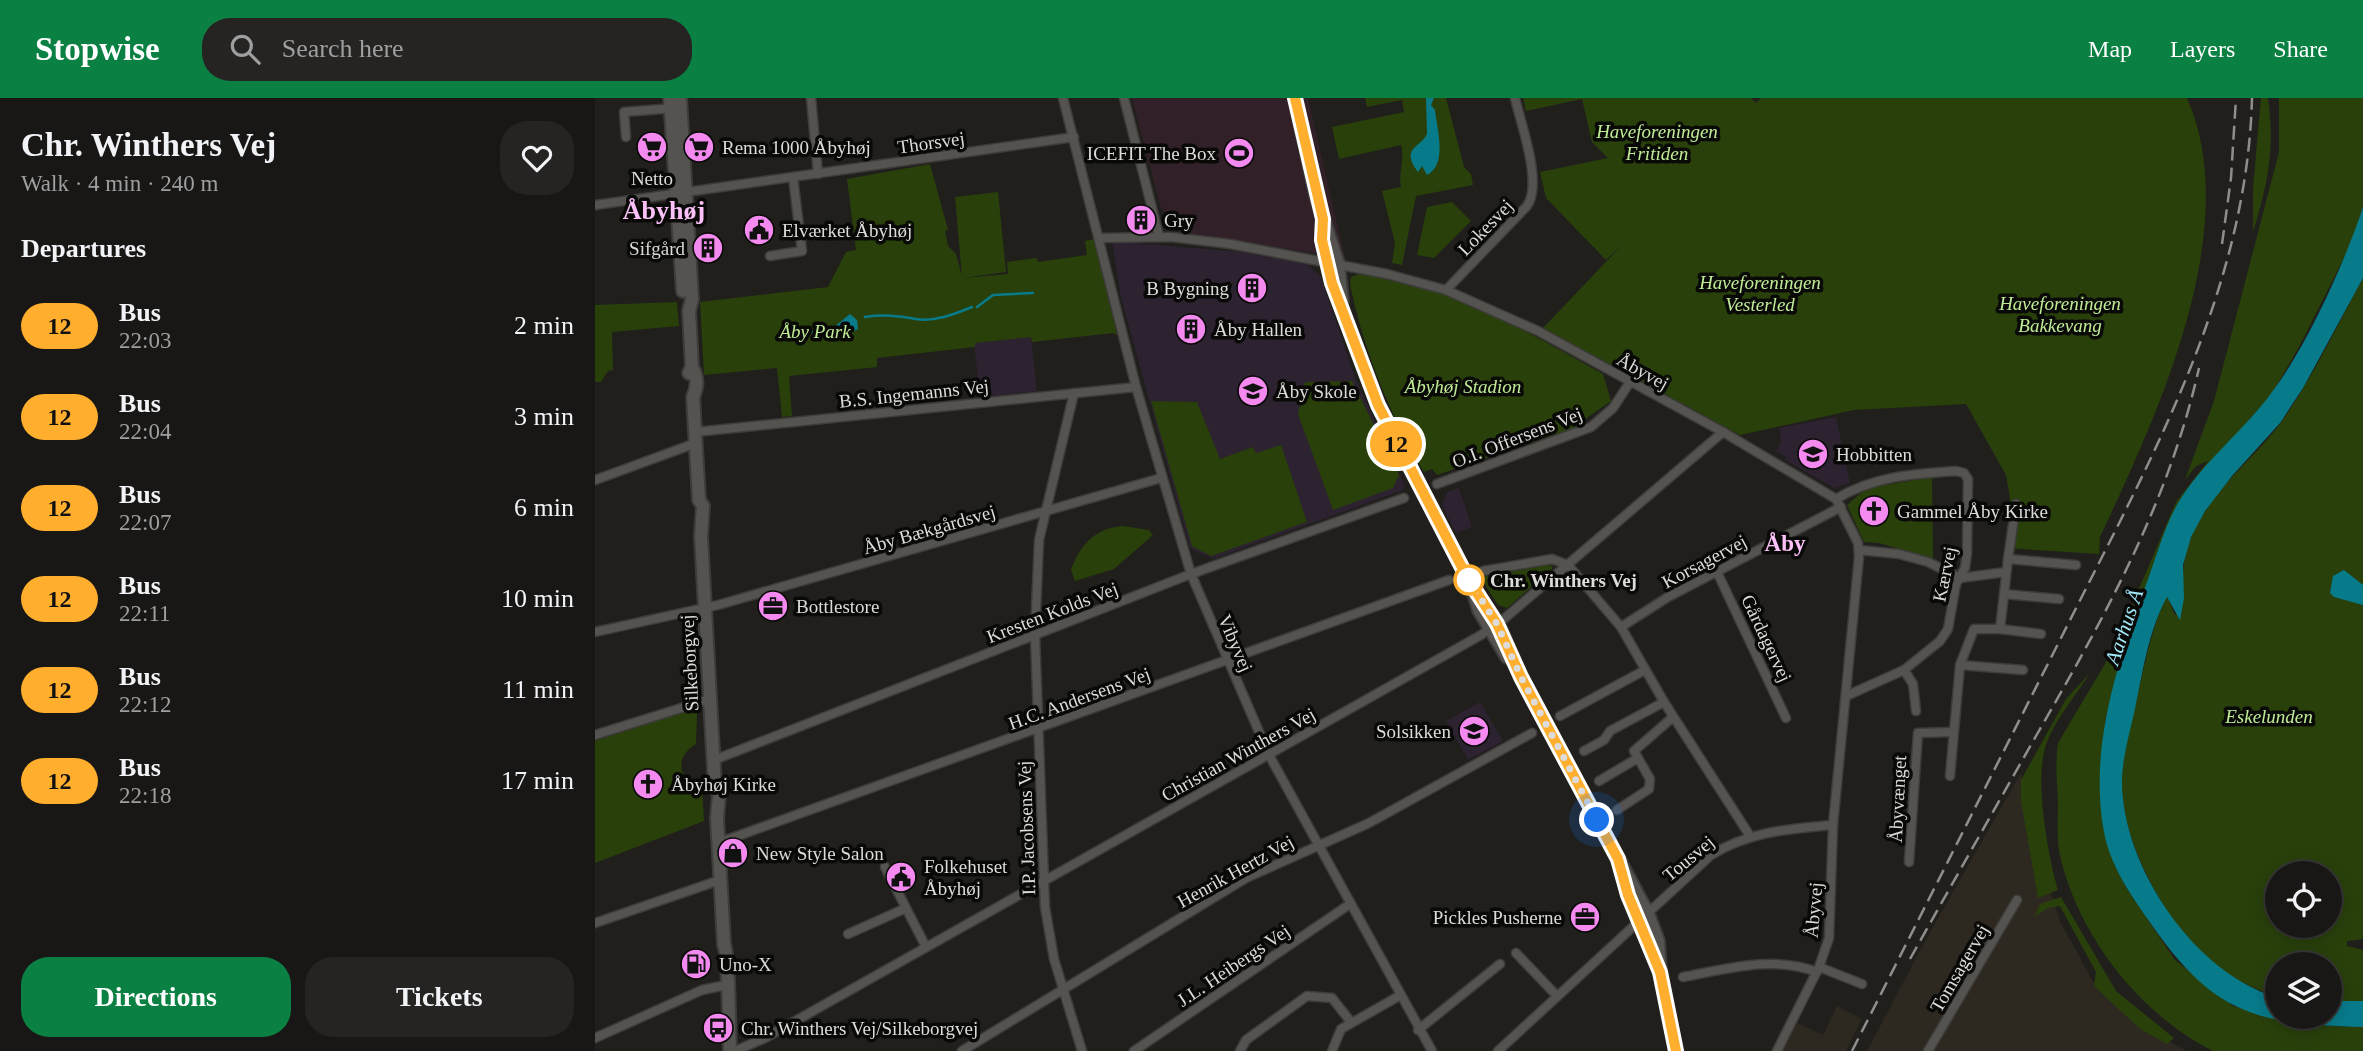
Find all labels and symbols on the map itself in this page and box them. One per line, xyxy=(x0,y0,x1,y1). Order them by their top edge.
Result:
park label: Haveforeningen Fritiden xyxy=(1595,121,1718,164)
street label: Thorsvej xyxy=(896,127,966,158)
supermarket icon: Netto xyxy=(635,130,669,164)
supermarket icon: Rema 1000 Åbyhøj xyxy=(682,130,716,164)
sports icon: ICEFIT The Box xyxy=(1222,136,1256,170)
place label: Rema 1000 Åbyhøj xyxy=(722,137,871,158)
place label: ICEFIT The Box xyxy=(1087,143,1216,164)
place label: Netto xyxy=(631,168,673,189)
street label: Lokesvej xyxy=(1454,195,1517,260)
district label: Åbyhøj xyxy=(623,196,705,225)
building icon: Gry xyxy=(1124,203,1158,237)
place label: Gry xyxy=(1164,210,1194,231)
public building icon: Elværket Åbyhøj xyxy=(742,213,776,247)
place label: Elværket Åbyhøj xyxy=(782,220,912,241)
building icon: Sifgård xyxy=(691,231,725,265)
place label: Sifgård xyxy=(629,238,685,259)
building icon: B Bygning xyxy=(1235,271,1269,305)
park label: Haveforeningen Vesterled xyxy=(1698,272,1821,315)
place label: B Bygning xyxy=(1146,278,1229,299)
park label: Haveforeningen Bakkevang xyxy=(1998,293,2121,336)
building icon: Åby Hallen xyxy=(1174,312,1208,346)
place label: Åby Hallen xyxy=(1214,319,1303,340)
park label: Åby Park xyxy=(777,321,851,342)
street label: Åbyvej xyxy=(1613,349,1672,394)
school or university icon: Åby Skole xyxy=(1236,374,1270,408)
street label: B.S. Ingemanns Vej xyxy=(838,375,990,412)
park label: Åbyhøj Stadion xyxy=(1403,376,1521,397)
place label: Åby Skole xyxy=(1276,381,1357,402)
street label: O.I. Offersens Vej xyxy=(1449,403,1585,472)
line badge: 12 xyxy=(1365,421,1427,467)
school or university icon: Hobbitten xyxy=(1796,437,1830,471)
place label: Hobbitten xyxy=(1836,444,1912,465)
church icon: Gammel Åby Kirke xyxy=(1857,494,1891,528)
street label: Åby Bækgårdsvej xyxy=(861,501,998,558)
place label: Gammel Åby Kirke xyxy=(1897,501,2048,522)
street label: Korsagervej xyxy=(1658,530,1750,593)
district label: Åby xyxy=(1765,531,1806,556)
street label: Kærvej xyxy=(1928,545,1961,604)
marker: Chr. Winthers Vej xyxy=(1454,565,1484,595)
place label: Chr. Winthers Vej xyxy=(1490,570,1637,591)
street label: Kresten Kolds Vej xyxy=(984,578,1121,647)
water label: Aarhus Å xyxy=(2099,586,2148,670)
office icon: Bottlestore xyxy=(756,589,790,623)
street label: Gårdagervej xyxy=(1737,591,1796,685)
place label: Bottlestore xyxy=(796,596,879,617)
street label: Vibyvej xyxy=(1214,611,1257,675)
street label: Silkeborgvej xyxy=(676,614,703,712)
street label: H.C. Andersens Vej xyxy=(1005,663,1153,734)
street label: Christian Winthers Vej xyxy=(1158,703,1319,805)
park label: Eskelunden xyxy=(2224,706,2313,727)
school or university icon: Solsikken xyxy=(1457,714,1491,748)
place label: Solsikken xyxy=(1376,721,1451,742)
street label: Åbyvænget xyxy=(1885,754,1910,843)
street label: I.P. Jacobsens Vej xyxy=(1014,760,1039,896)
church icon: Åbyhøj Kirke xyxy=(631,767,665,801)
place label: Åbyhøj Kirke xyxy=(671,774,776,795)
your location xyxy=(1579,802,1614,837)
street label: Henrik Hertz Vej xyxy=(1174,831,1297,912)
street label: Tousvej xyxy=(1659,831,1718,886)
shop icon: New Style Salon xyxy=(716,836,750,870)
place label: New Style Salon xyxy=(756,843,884,864)
place label: Folkehuset Åbyhøj xyxy=(924,856,1008,899)
public building icon: Folkehuset Åbyhøj xyxy=(884,860,918,894)
street label: Åbyvej xyxy=(1801,881,1826,939)
office icon: Pickles Pusherne xyxy=(1568,900,1602,934)
place label: Pickles Pusherne xyxy=(1433,907,1562,928)
street label: J.L. Heibergs Vej xyxy=(1173,920,1294,1011)
street label: Tomsagervej xyxy=(1926,921,1993,1016)
fuel station icon: Uno-X xyxy=(679,947,713,981)
place label: Uno-X xyxy=(719,954,772,975)
bus stop icon: Chr. Winthers Vej/Silkeborgvej xyxy=(701,1011,735,1045)
place label: Chr. Winthers Vej/Silkeborgvej xyxy=(741,1018,978,1039)

